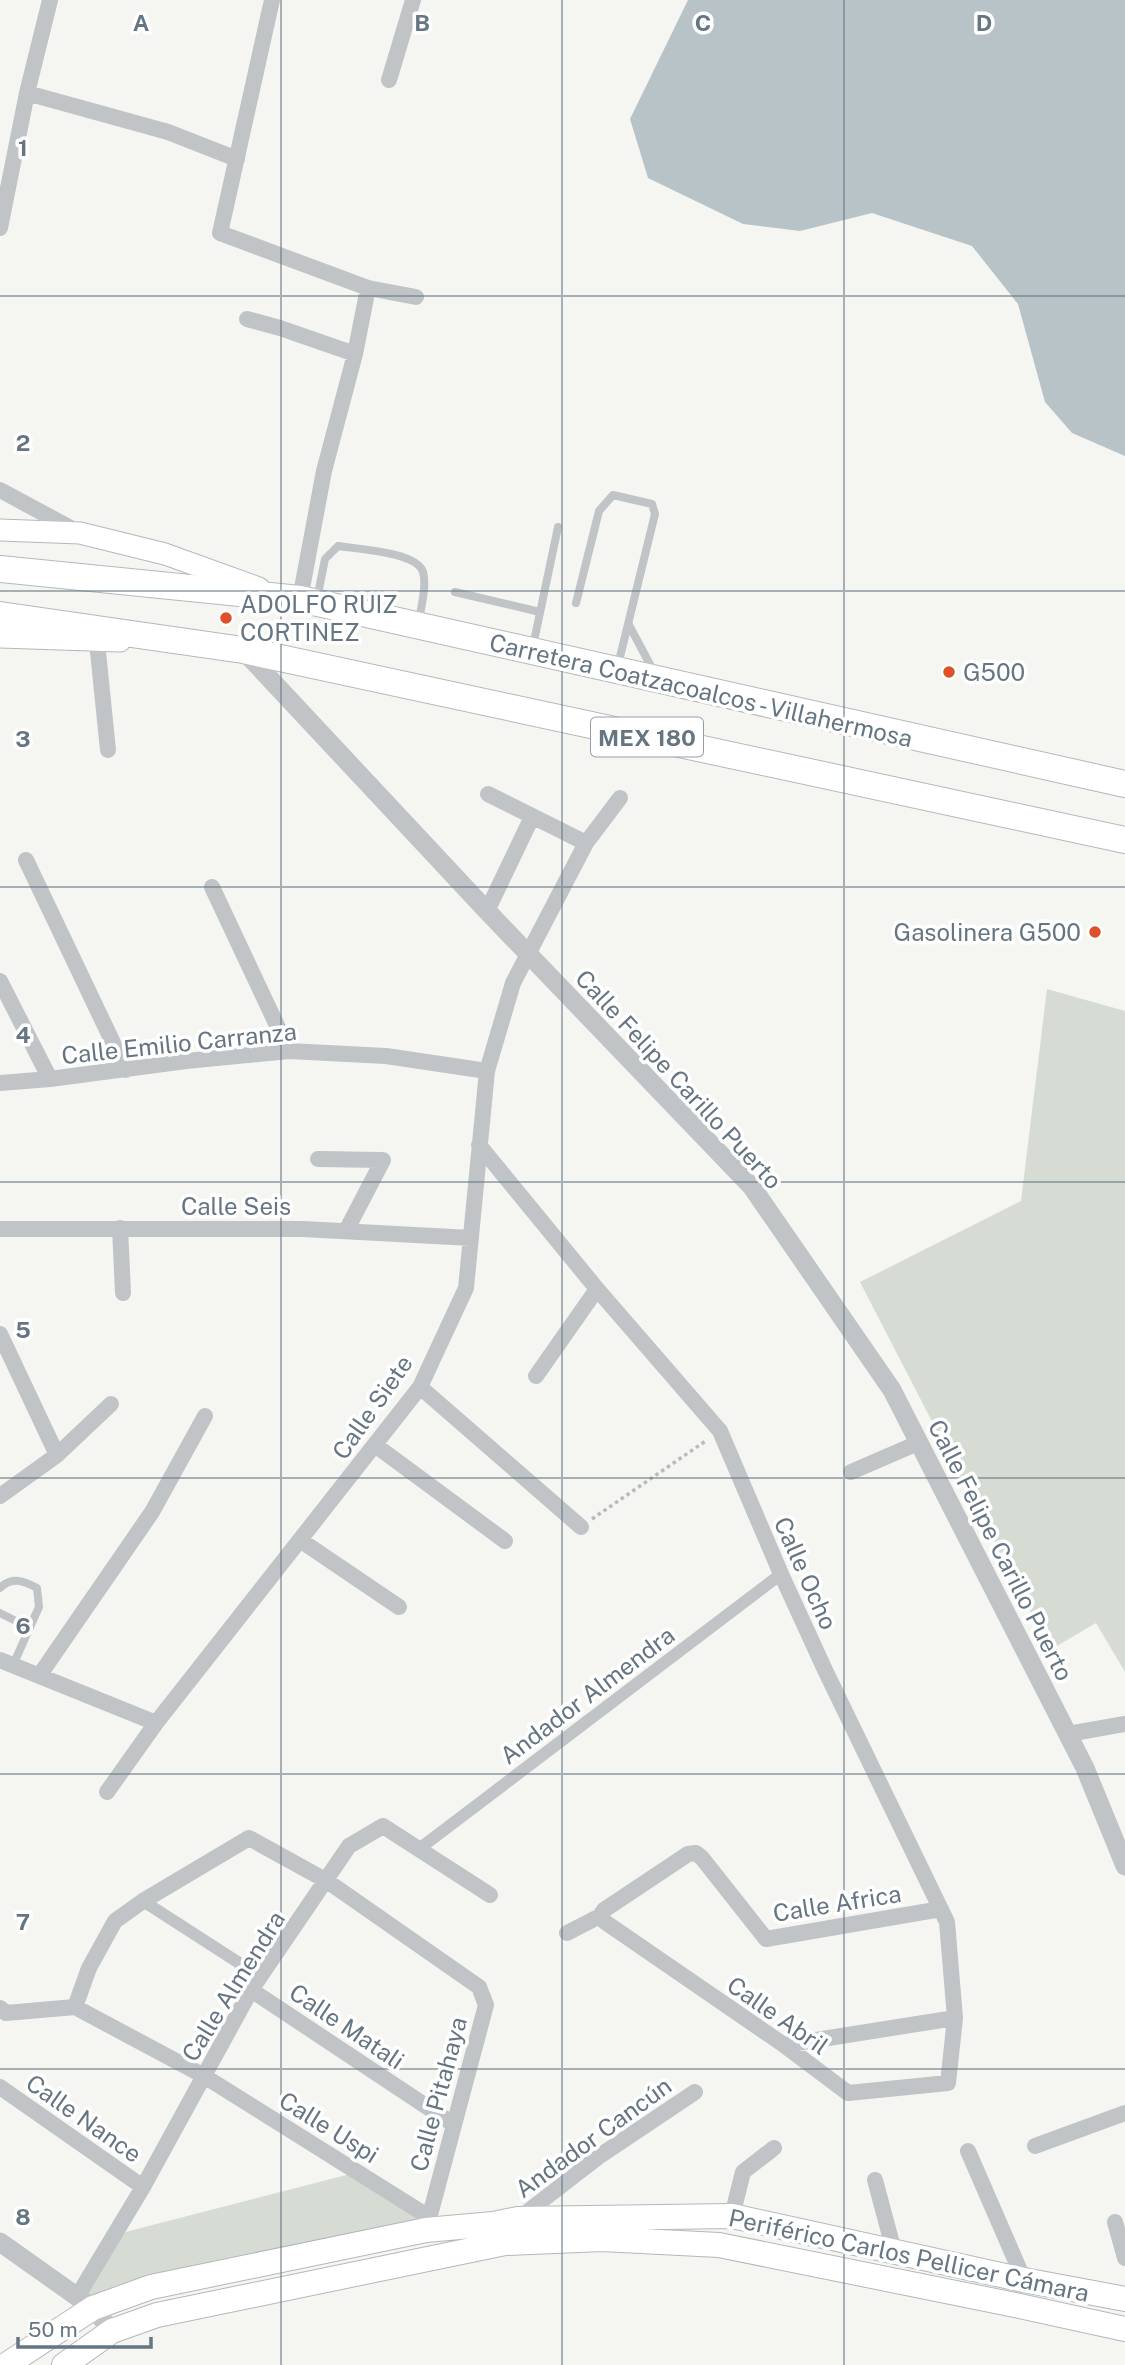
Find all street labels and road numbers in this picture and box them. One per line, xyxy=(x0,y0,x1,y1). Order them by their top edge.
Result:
street label: Carretera Coatzacoalcos - Villahermosa xyxy=(487,628,915,752)
road number: MEX 180 xyxy=(591,718,703,757)
street label: Calle Felipe Carillo Puerto xyxy=(570,964,788,1194)
street label: Calle Emilio Carranza xyxy=(60,1017,298,1069)
street label: Calle Seis xyxy=(181,1192,291,1220)
street label: Calle Siete xyxy=(326,1350,418,1464)
street label: Calle Felipe Carillo Puerto xyxy=(923,1415,1079,1685)
street label: Calle Ocho xyxy=(769,1512,843,1634)
street label: Andador Almendra xyxy=(494,1620,680,1770)
street label: Calle Africa xyxy=(771,1879,903,1927)
street label: Calle Almendra xyxy=(176,1906,290,2066)
street label: Calle Abril xyxy=(722,1970,834,2060)
street label: Calle Matali xyxy=(284,1977,410,2075)
street label: Calle Pitahaya xyxy=(404,2014,472,2174)
street label: Calle Nance xyxy=(21,2068,147,2168)
street label: Andador Cancún xyxy=(510,2071,676,2203)
street label: Calle Uspi xyxy=(274,2086,384,2168)
street label: Periférico Carlos Pellicer Cámara xyxy=(726,2203,1092,2307)

